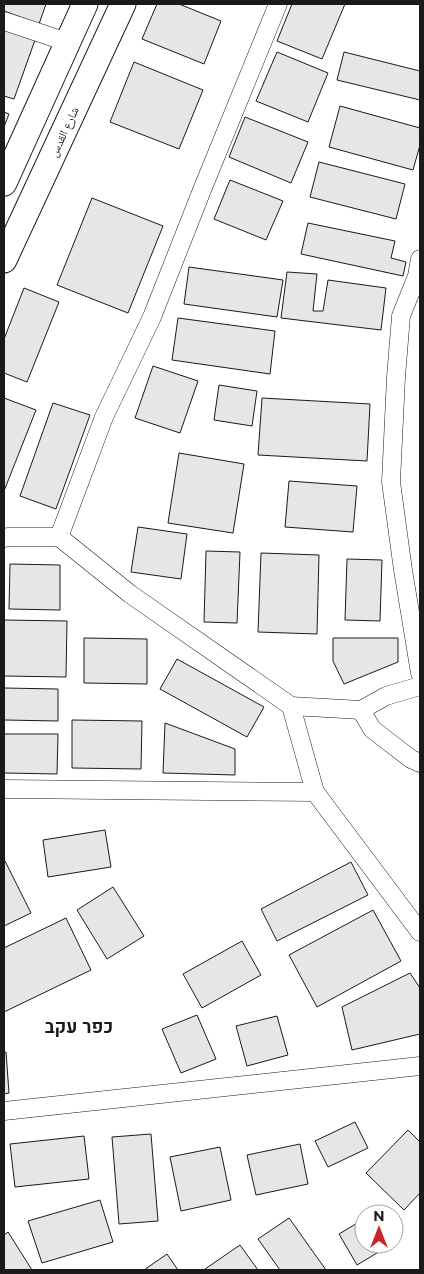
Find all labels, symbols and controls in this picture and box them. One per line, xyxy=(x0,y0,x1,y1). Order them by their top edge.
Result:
street label: شارع القدس xyxy=(45,104,83,160)
district label: כפר עקב xyxy=(45,1016,113,1038)
north arrow xyxy=(354,1204,404,1254)
text: N xyxy=(373,1207,385,1225)

